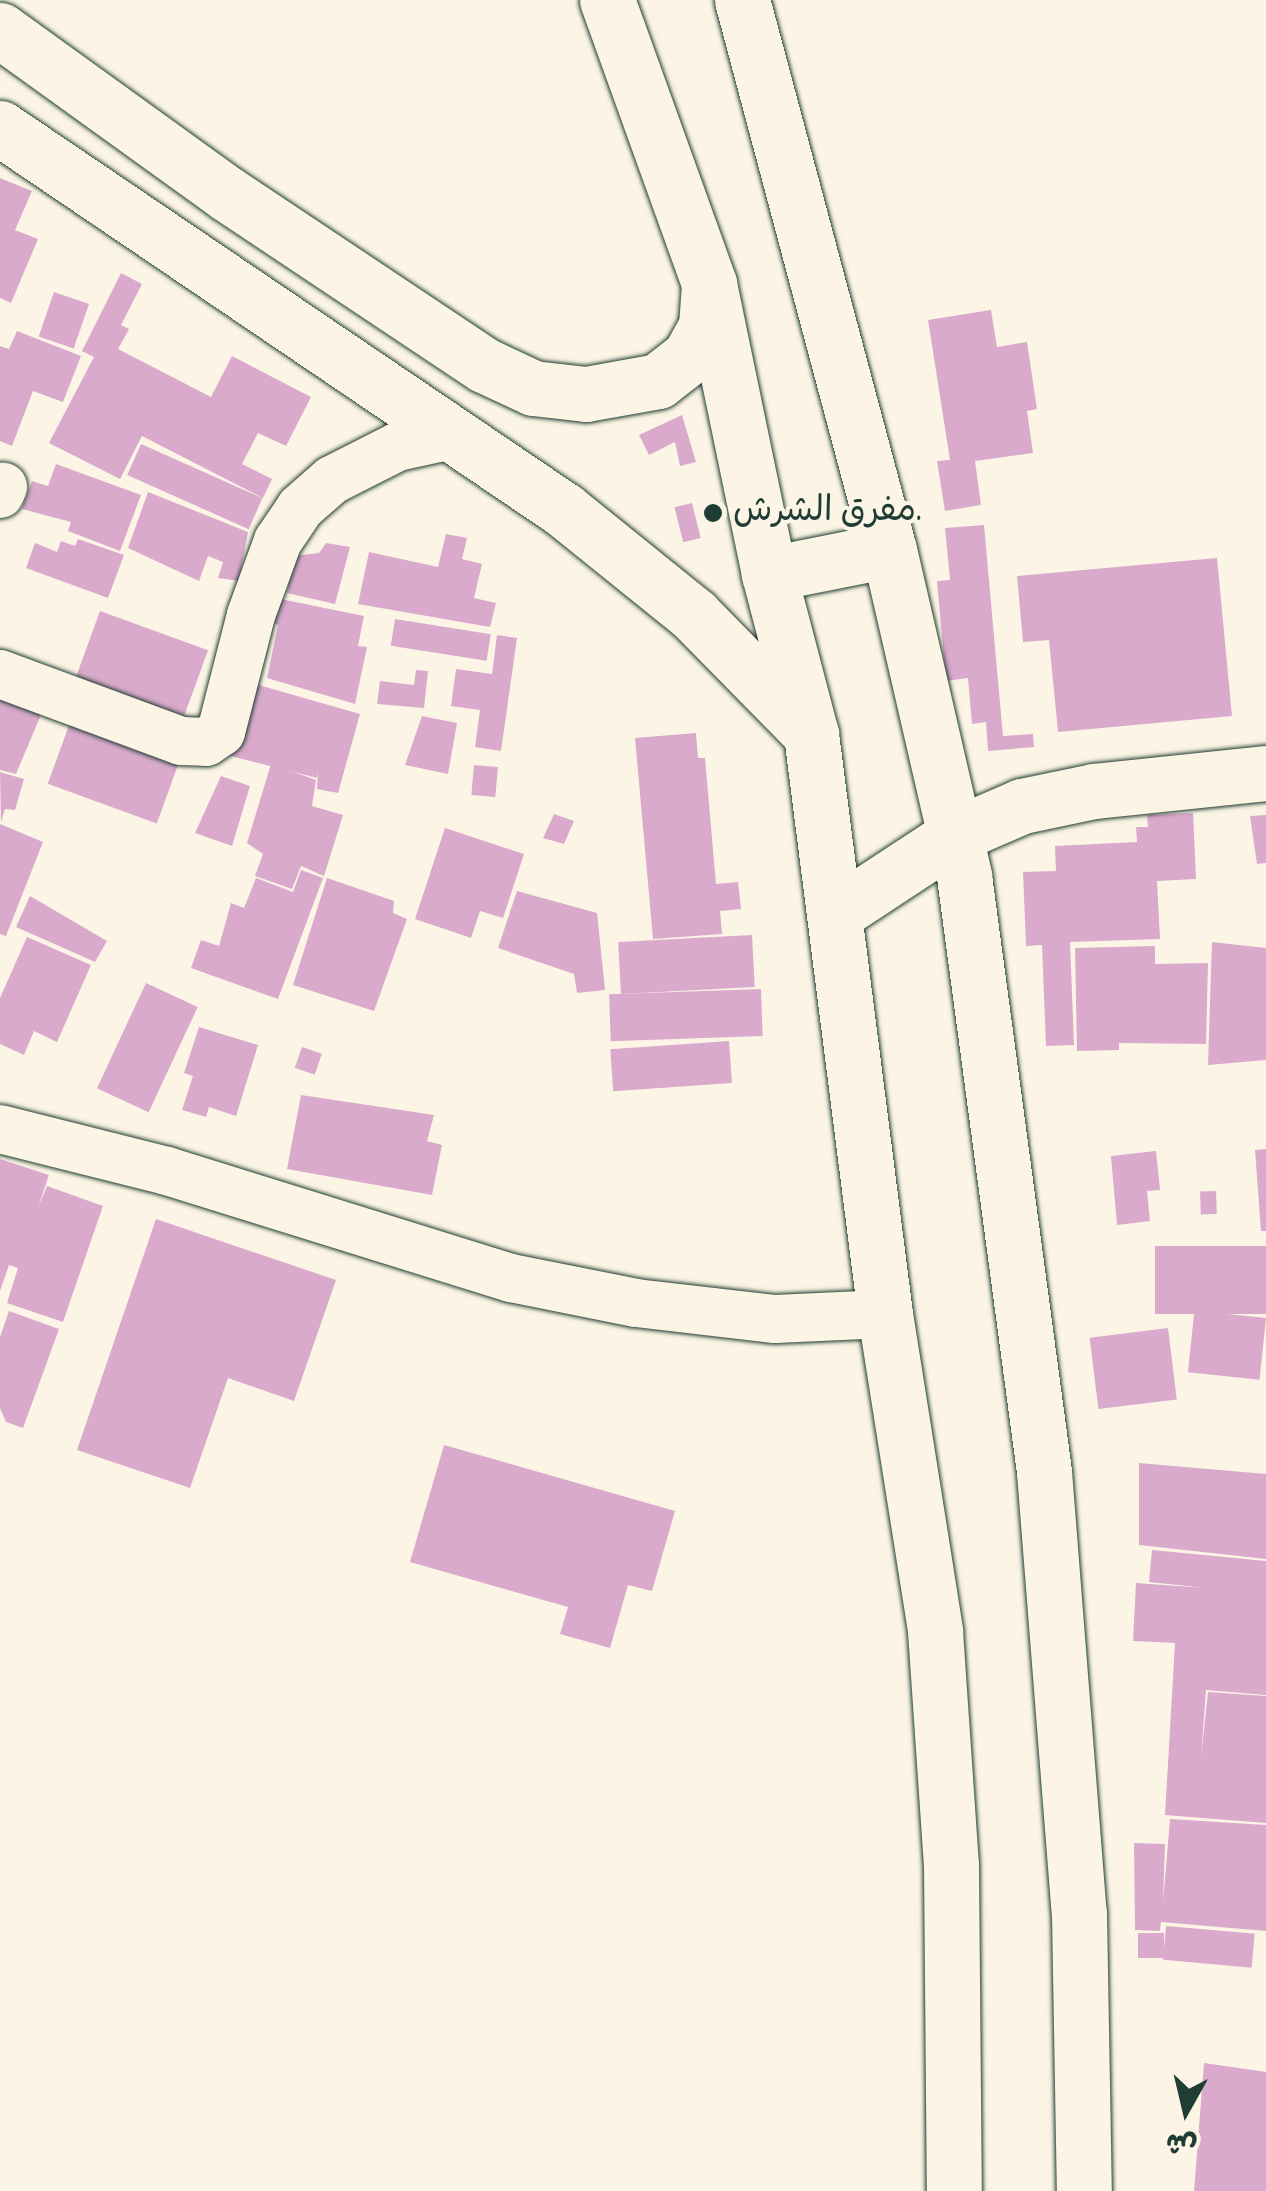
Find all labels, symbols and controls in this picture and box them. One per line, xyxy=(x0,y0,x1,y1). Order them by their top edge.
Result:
place label: مفرق الشرش. xyxy=(733,492,922,534)
marker: مفرق الشرش. xyxy=(702,502,724,524)
north arrow xyxy=(1136,2061,1236,2161)
text: ش xyxy=(1164,2119,1200,2163)

